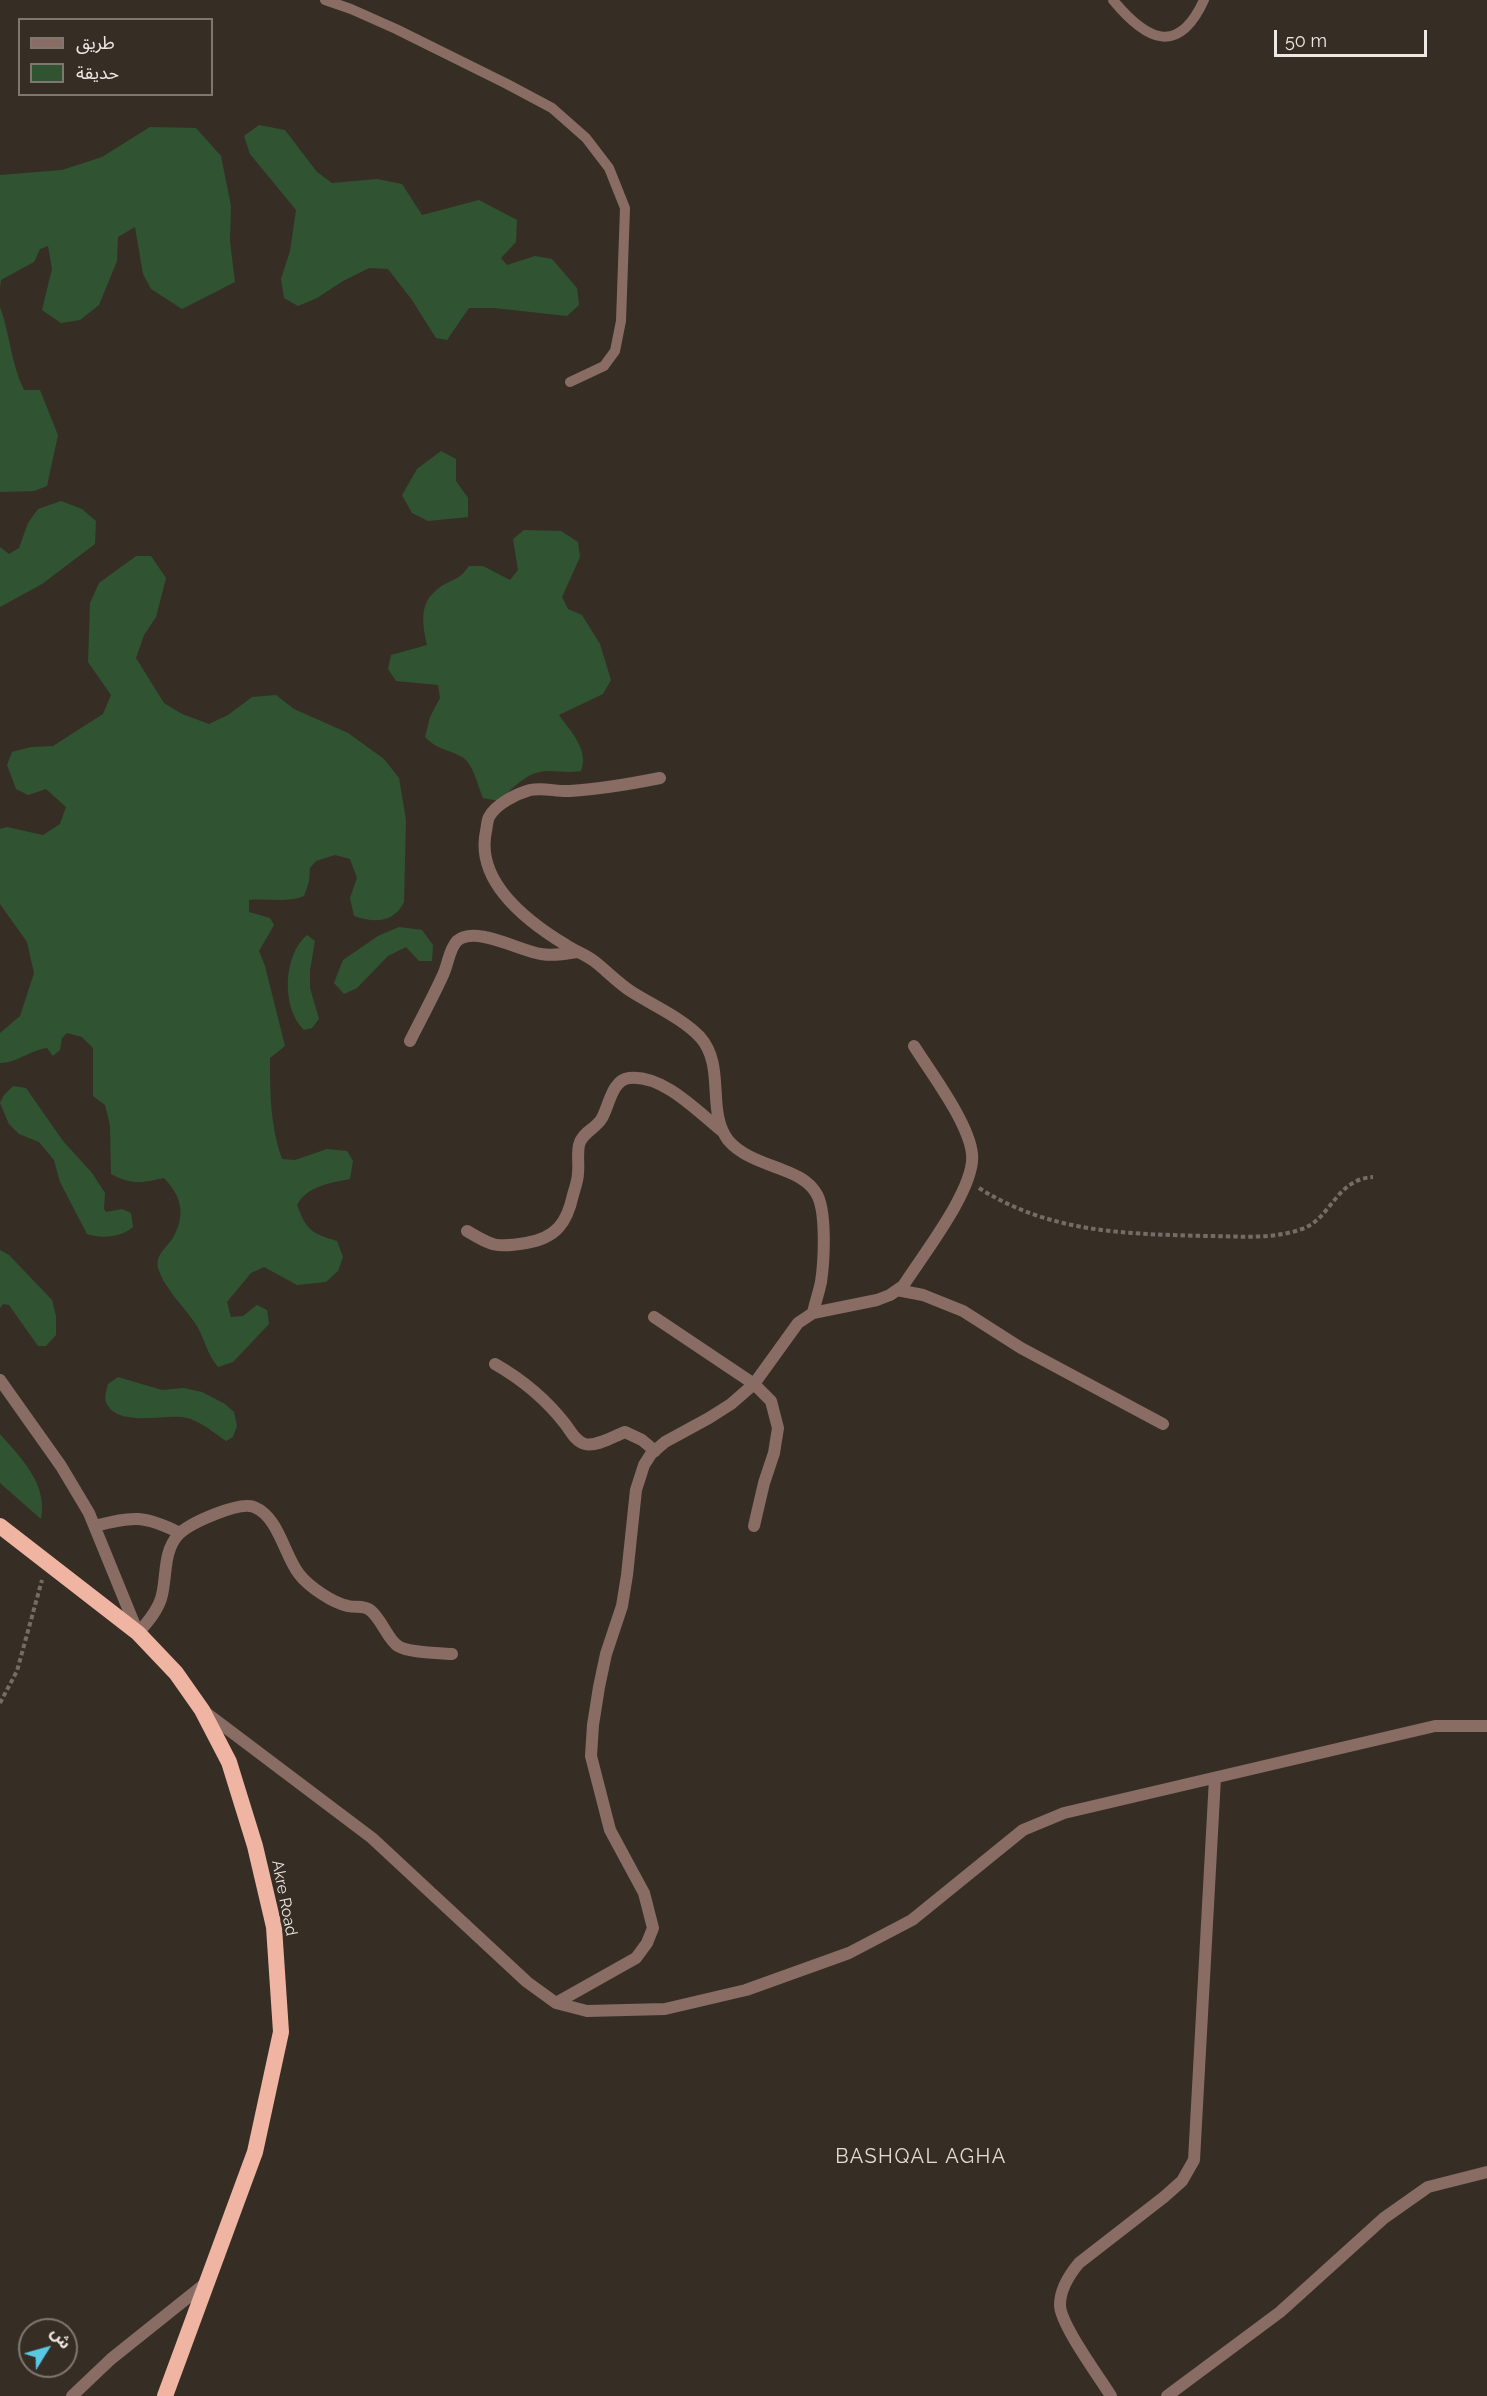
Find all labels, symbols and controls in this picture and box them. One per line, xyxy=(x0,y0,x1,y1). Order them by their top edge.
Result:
legend xyxy=(18,18,213,96)
scale bar xyxy=(1277,18,1430,56)
text: 50 m xyxy=(1285,30,1327,51)
text: طريق xyxy=(76,32,115,53)
text: حديقة xyxy=(76,62,119,83)
street label: Akre Road xyxy=(267,1859,301,1937)
district label: BASHQAL AGHA xyxy=(835,2145,1007,2169)
north arrow xyxy=(18,2318,78,2378)
text: ش xyxy=(47,2324,75,2353)

